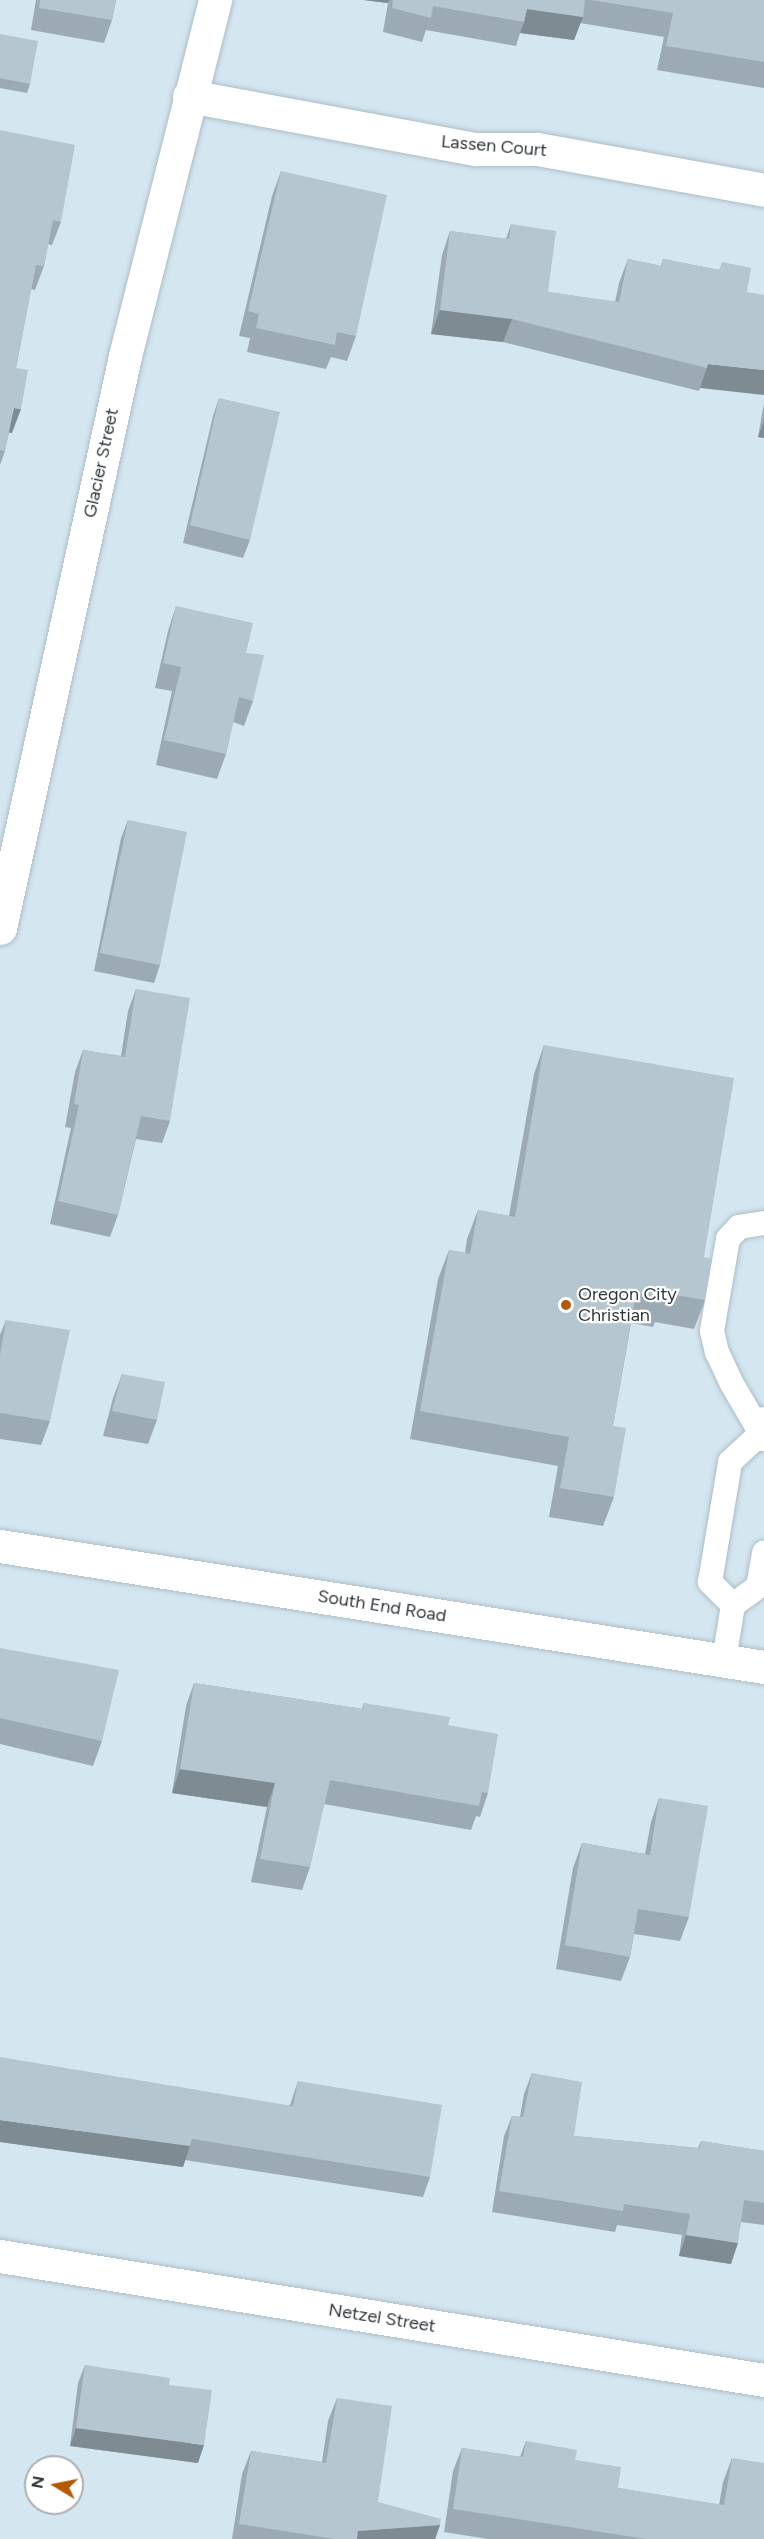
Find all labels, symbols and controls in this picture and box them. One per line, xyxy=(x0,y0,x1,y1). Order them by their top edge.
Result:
street label: Lassen Court xyxy=(440,131,548,161)
street label: Glacier Street xyxy=(79,406,123,520)
place label: Oregon City Christian xyxy=(578,1284,677,1326)
marker: Oregon City Christian xyxy=(559,1298,573,1312)
street label: South End Road xyxy=(316,1585,448,1627)
street label: Netzel Street xyxy=(327,2299,437,2337)
north arrow xyxy=(24,2455,84,2515)
text: N xyxy=(27,2474,48,2490)

